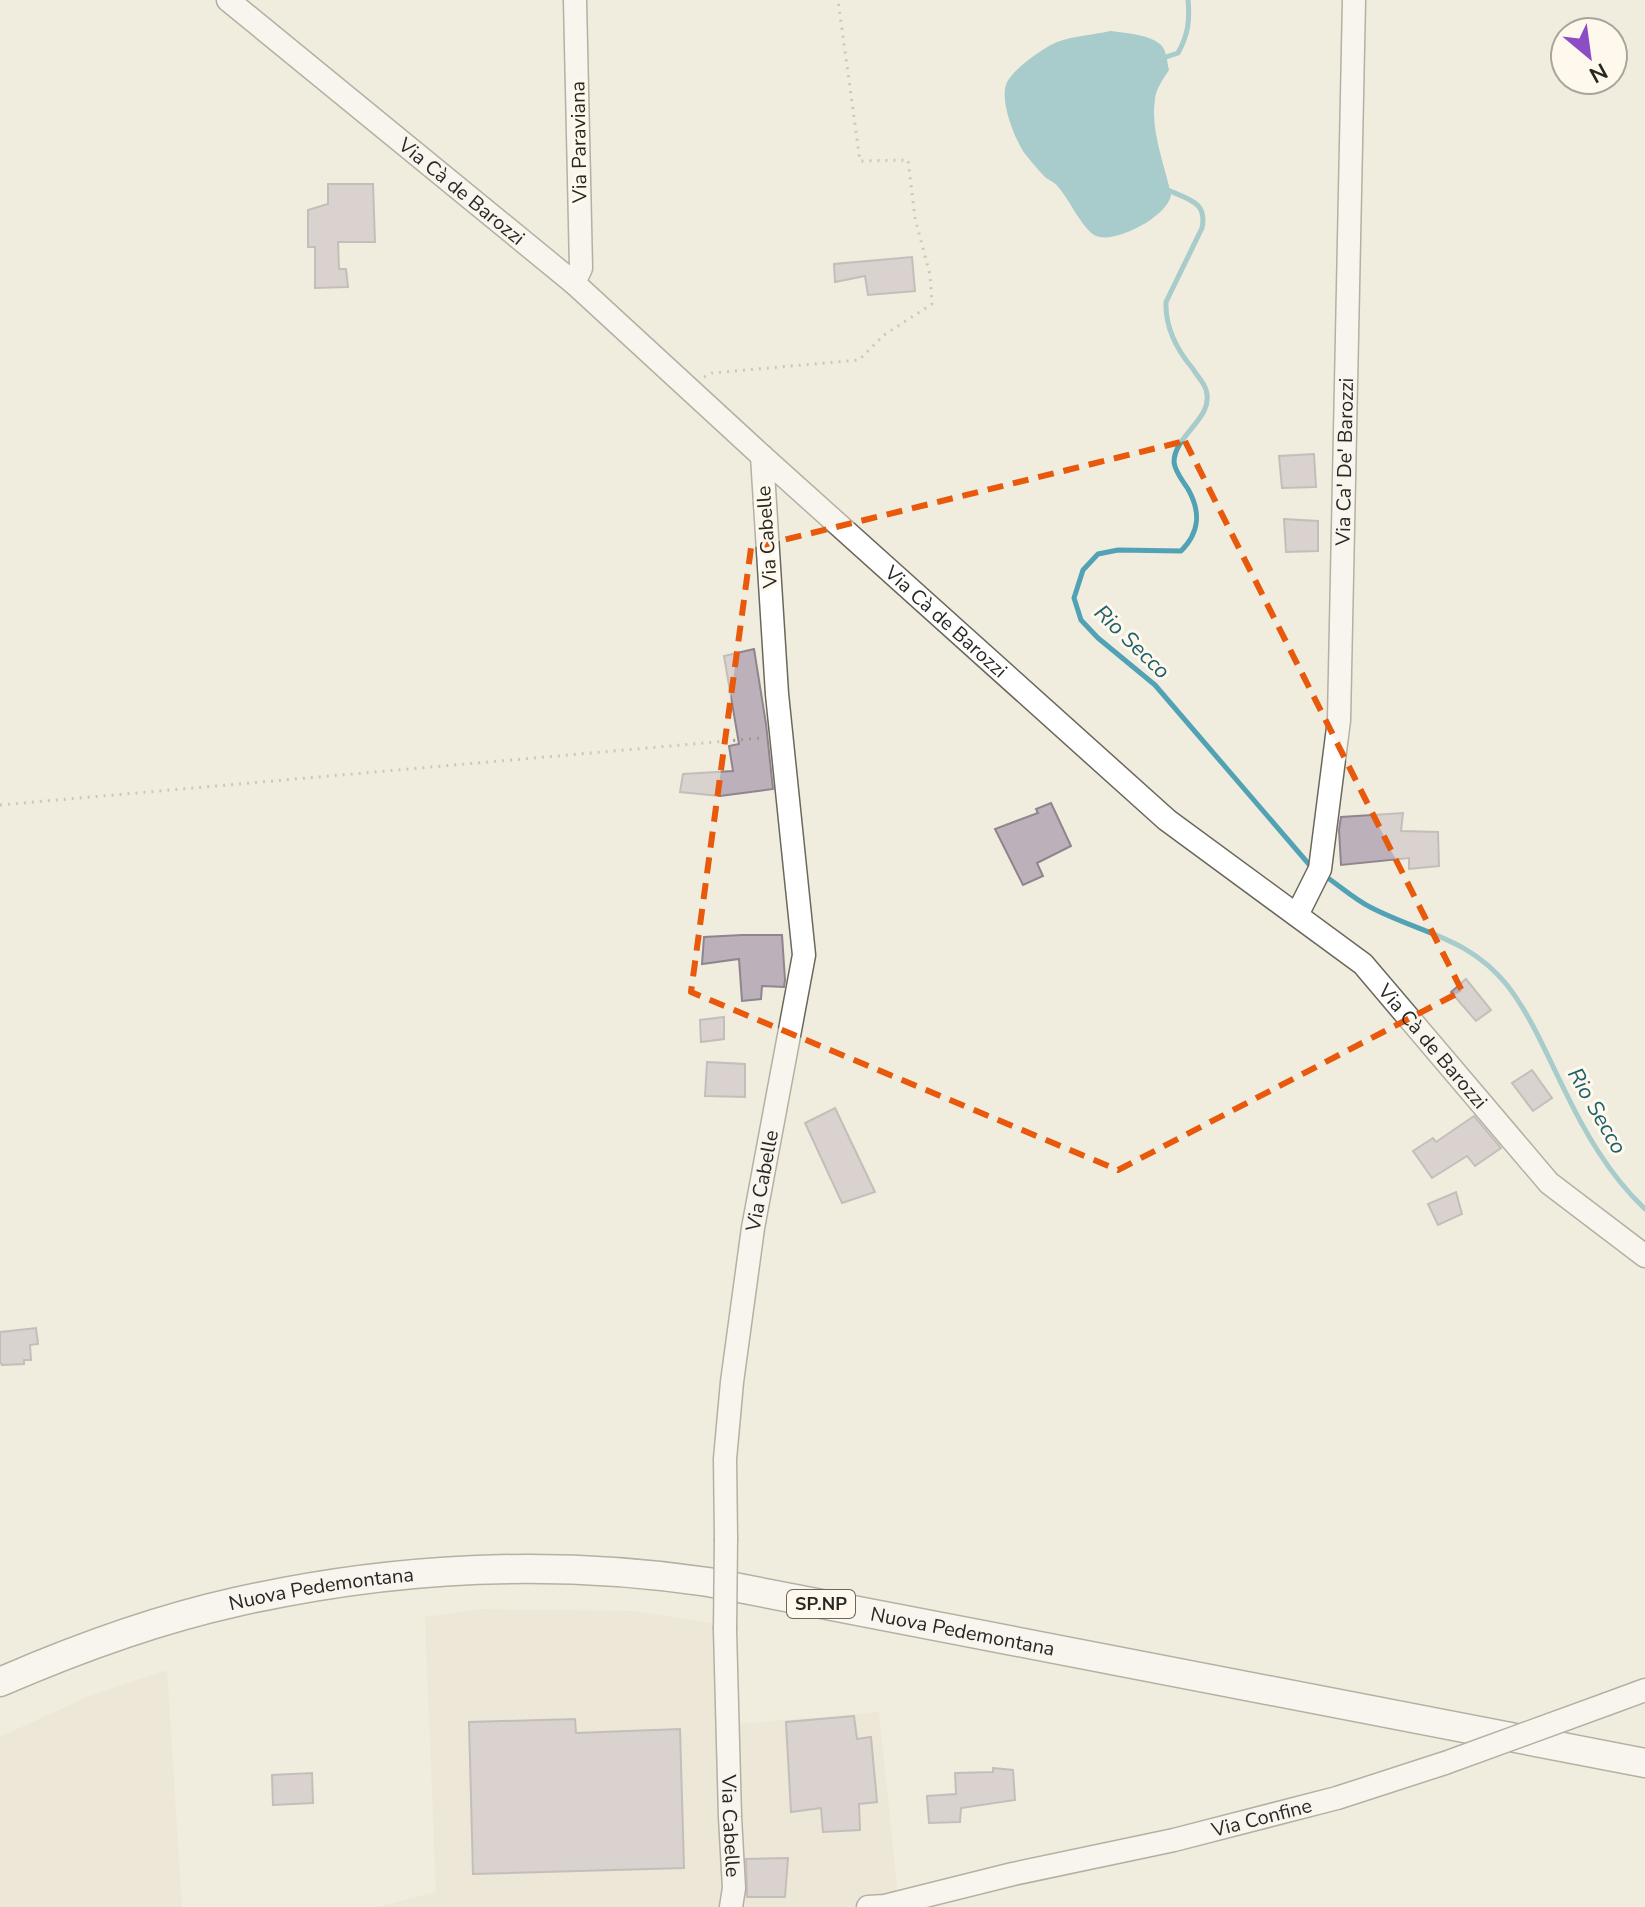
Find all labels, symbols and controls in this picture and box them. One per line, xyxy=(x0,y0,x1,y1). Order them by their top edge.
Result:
north arrow xyxy=(1549,16,1629,96)
text: N xyxy=(1584,56,1613,90)
street label: Via Paraviana xyxy=(564,81,594,204)
street label: Via Cà de Barozzi xyxy=(392,131,531,251)
street label: Via Ca' De' Barozzi xyxy=(1329,377,1360,547)
street label: Via Cabelle xyxy=(750,485,784,590)
street label: Via Cà de Barozzi xyxy=(878,559,1013,684)
water label: Rio Secco xyxy=(1087,598,1177,686)
street label: Via Cà de Barozzi xyxy=(1371,977,1494,1114)
water label: Rio Secco xyxy=(1560,1062,1634,1160)
street label: Via Cabelle xyxy=(739,1128,785,1234)
street label: Nuova Pedemontana xyxy=(226,1561,415,1617)
road number: SP.NP xyxy=(787,1590,855,1618)
street label: Nuova Pedemontana xyxy=(868,1600,1057,1662)
street label: Via Cabelle xyxy=(715,1773,747,1878)
street label: Via Confine xyxy=(1208,1792,1315,1844)

